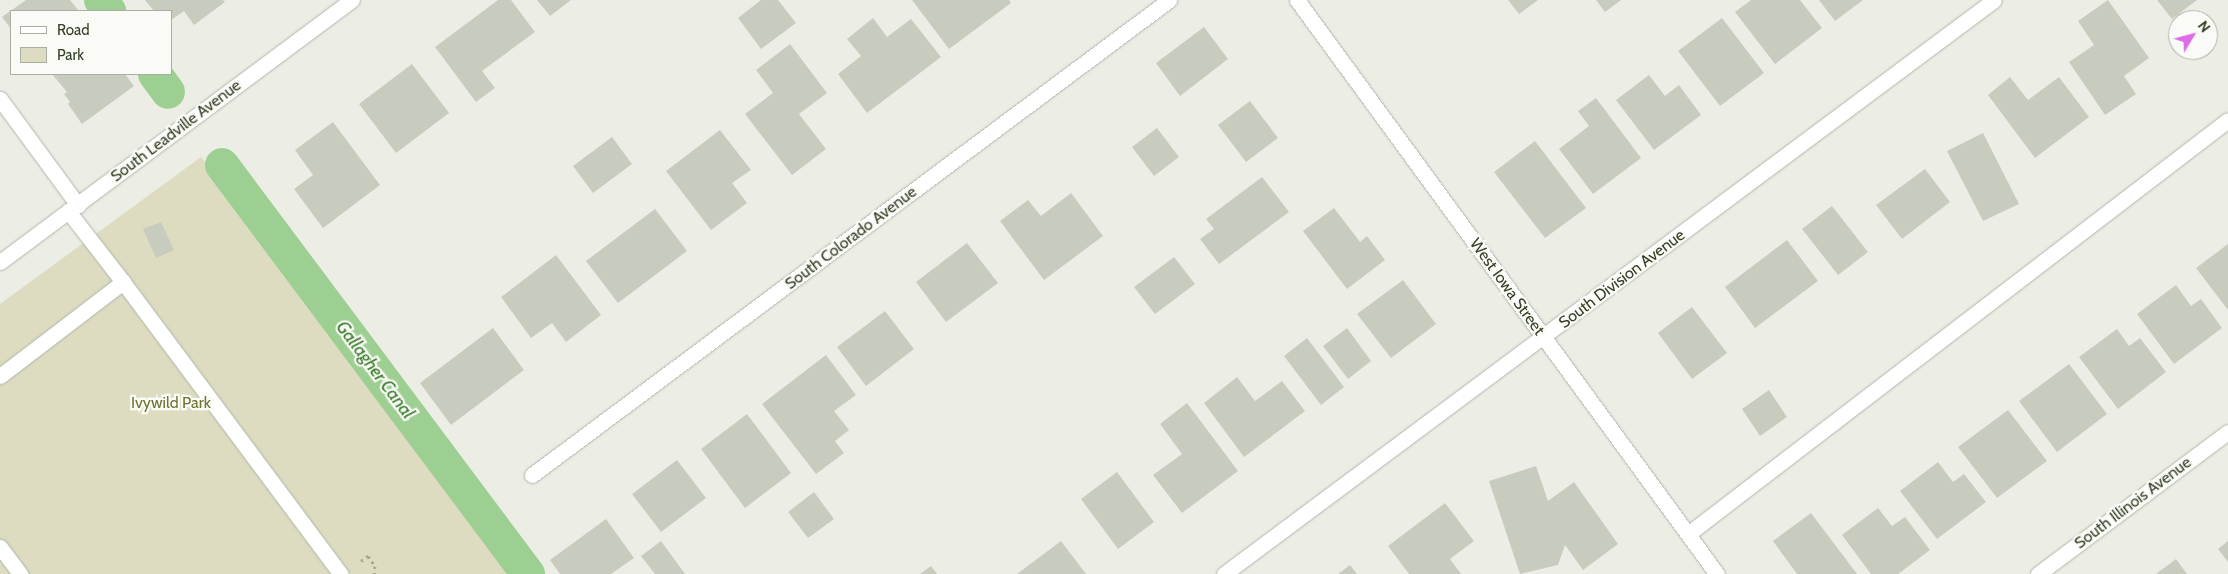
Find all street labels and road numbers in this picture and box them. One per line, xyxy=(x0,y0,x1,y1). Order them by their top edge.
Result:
street label: South Leadville Avenue xyxy=(107,76,245,186)
street label: South Colorado Avenue xyxy=(781,182,921,294)
street label: South Division Avenue xyxy=(1555,225,1689,333)
street label: West Iowa Street xyxy=(1465,235,1549,339)
street label: South Illinois Avenue xyxy=(2071,453,2195,553)

